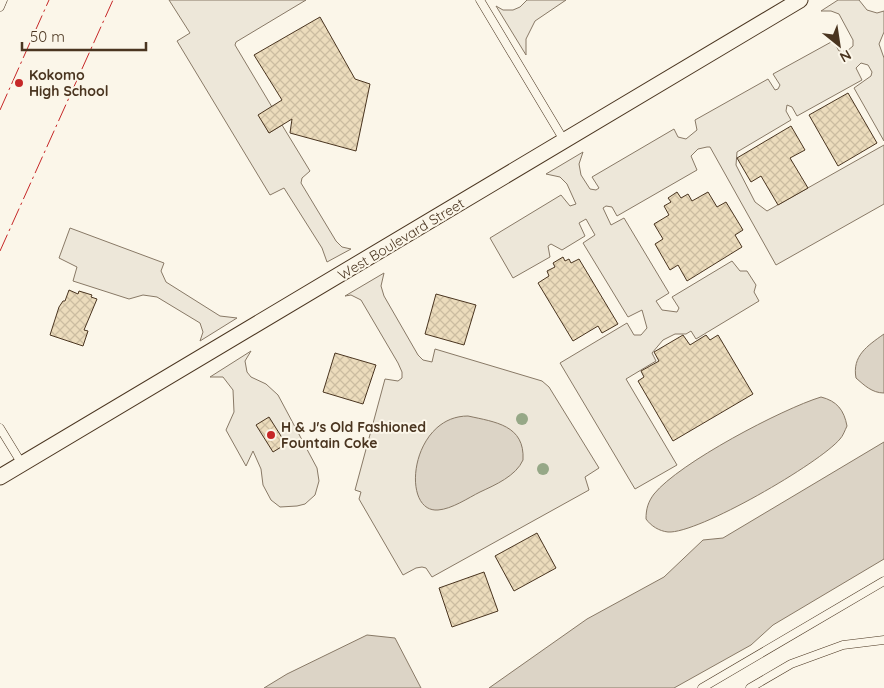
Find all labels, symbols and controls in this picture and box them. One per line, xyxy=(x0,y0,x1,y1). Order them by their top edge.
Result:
scale bar xyxy=(22,20,146,52)
north arrow xyxy=(814,20,864,70)
text: 50 m xyxy=(30,27,65,46)
text: N xyxy=(837,46,854,67)
place label: Kokomo High School xyxy=(29,66,109,100)
marker: Kokomo High School xyxy=(13,77,25,89)
street label: West Boulevard Street xyxy=(335,194,468,284)
place label: H & J's Old Fashioned Fountain Coke xyxy=(281,418,426,452)
marker: H & J's Old Fashioned Fountain Coke xyxy=(265,429,277,441)

